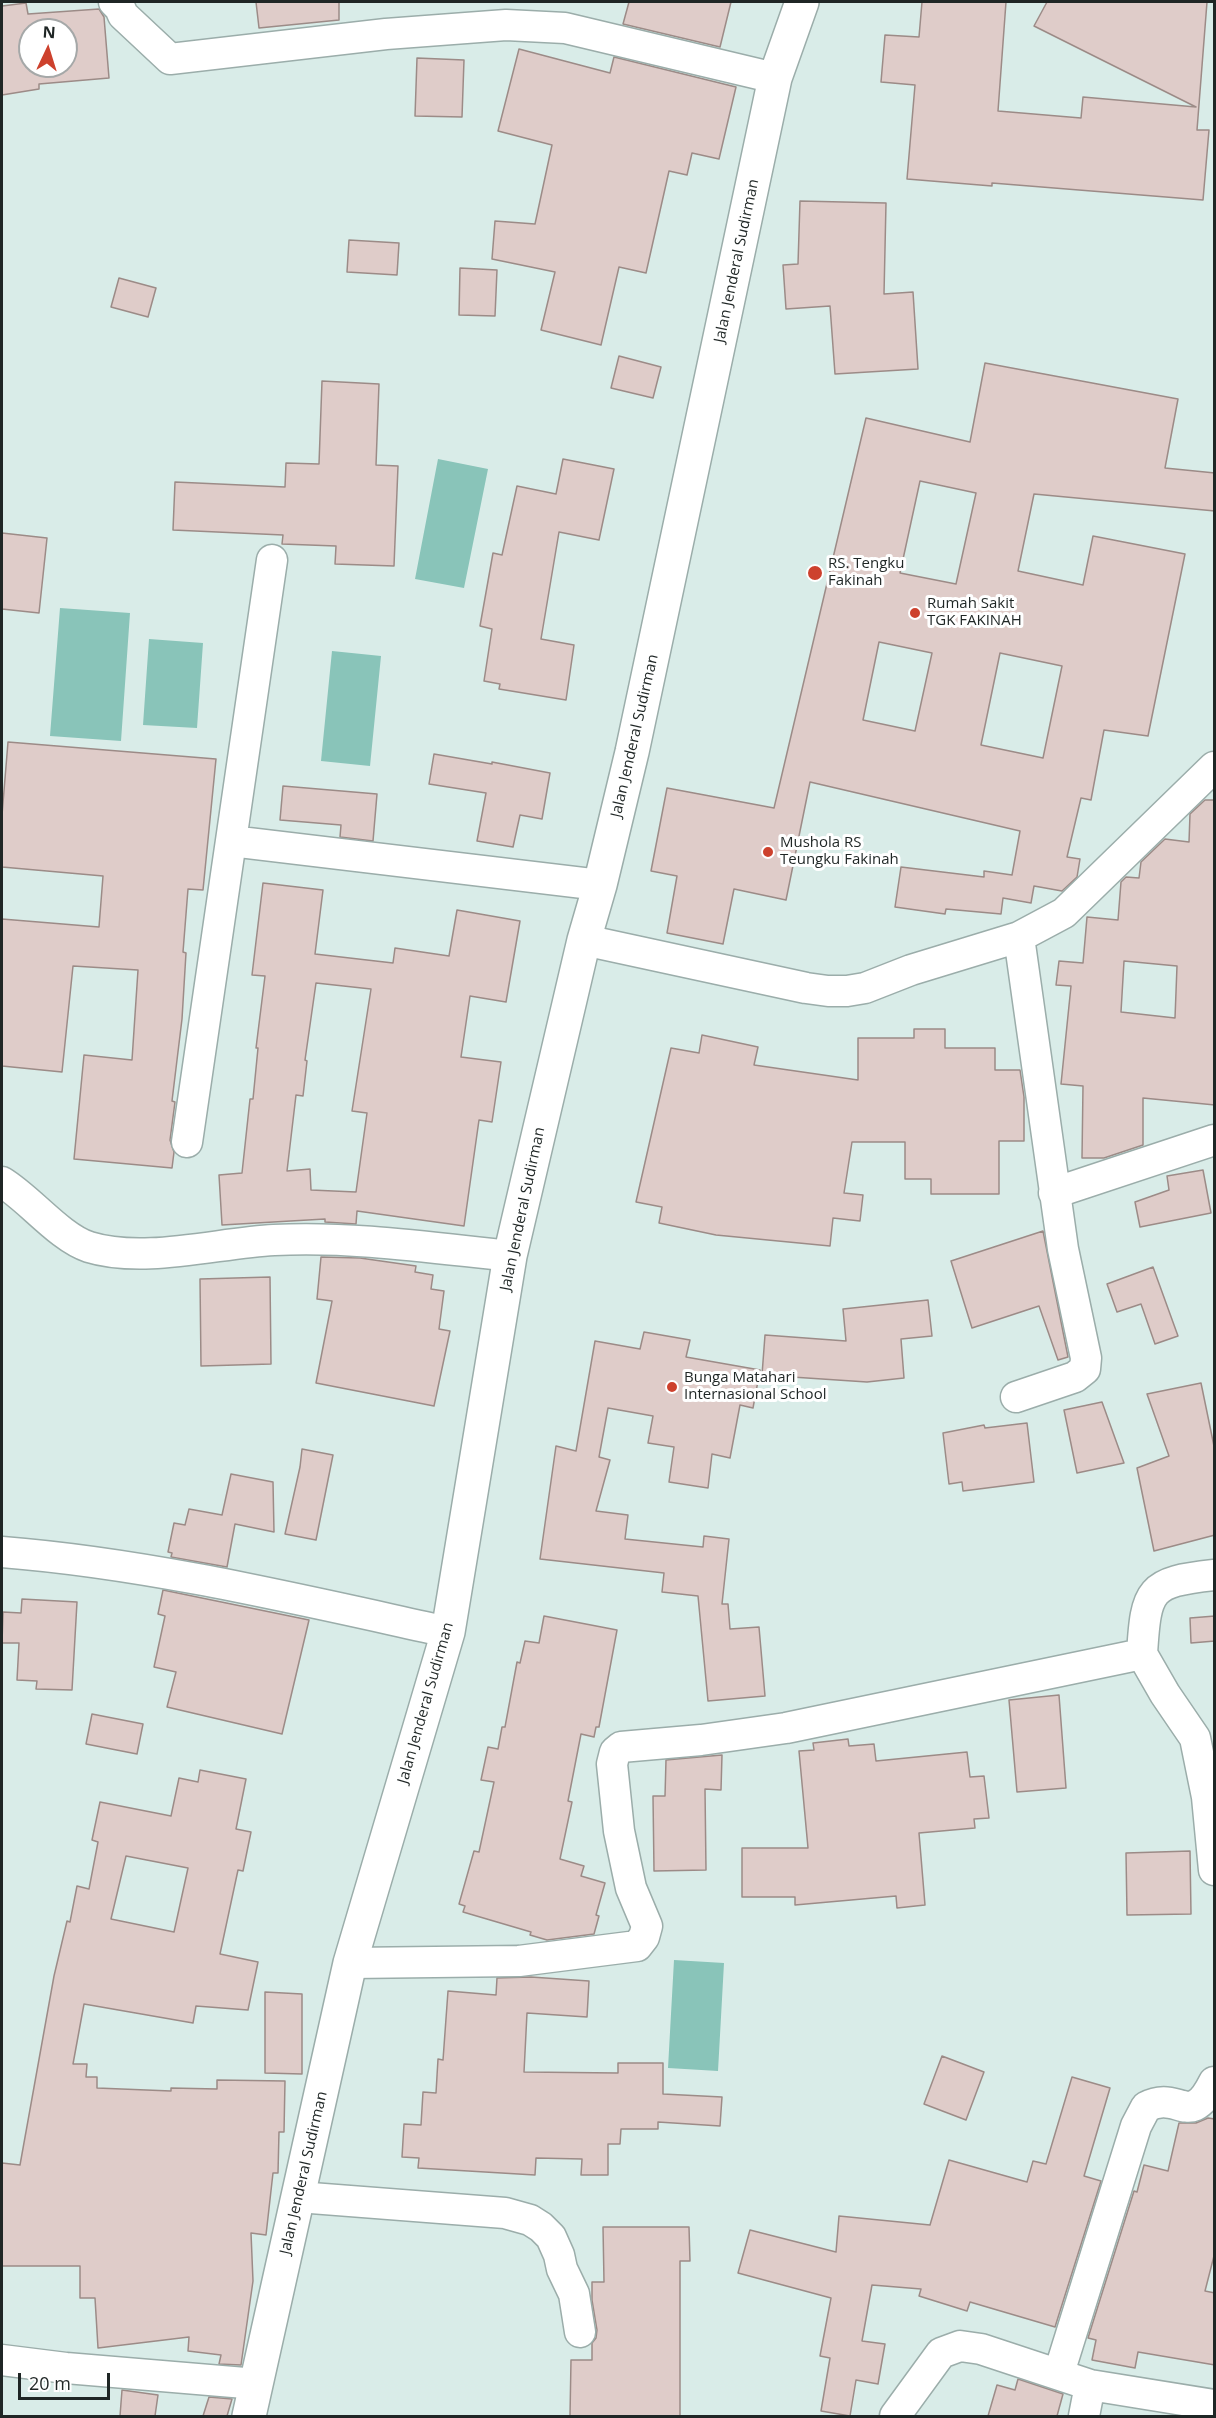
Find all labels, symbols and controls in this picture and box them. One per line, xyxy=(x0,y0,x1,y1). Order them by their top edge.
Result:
north arrow xyxy=(18,18,78,78)
text: N xyxy=(42,21,56,43)
street label: Jalan Jenderal Sudirman xyxy=(711,177,763,345)
place label: RS. Tengku Fakinah xyxy=(828,555,904,590)
marker: RS. Tengku Fakinah xyxy=(806,564,824,582)
place label: Rumah Sakit TGK FAKINAH xyxy=(927,595,1022,630)
marker: Rumah Sakit TGK FAKINAH xyxy=(908,606,922,620)
street label: Jalan Jenderal Sudirman xyxy=(607,653,663,819)
place label: Mushola RS Teungku Fakinah xyxy=(780,834,899,869)
marker: Mushola RS Teungku Fakinah xyxy=(761,845,775,859)
street label: Jalan Jenderal Sudirman xyxy=(497,1125,549,1293)
place label: Bunga Matahari Internasional School xyxy=(684,1369,826,1404)
marker: Bunga Matahari Internasional School xyxy=(665,1380,679,1394)
street label: Jalan Jenderal Sudirman xyxy=(394,1620,458,1786)
street label: Jalan Jenderal Sudirman xyxy=(276,2090,332,2256)
scale bar xyxy=(21,2361,112,2399)
text: 20 m xyxy=(29,2371,71,2395)

